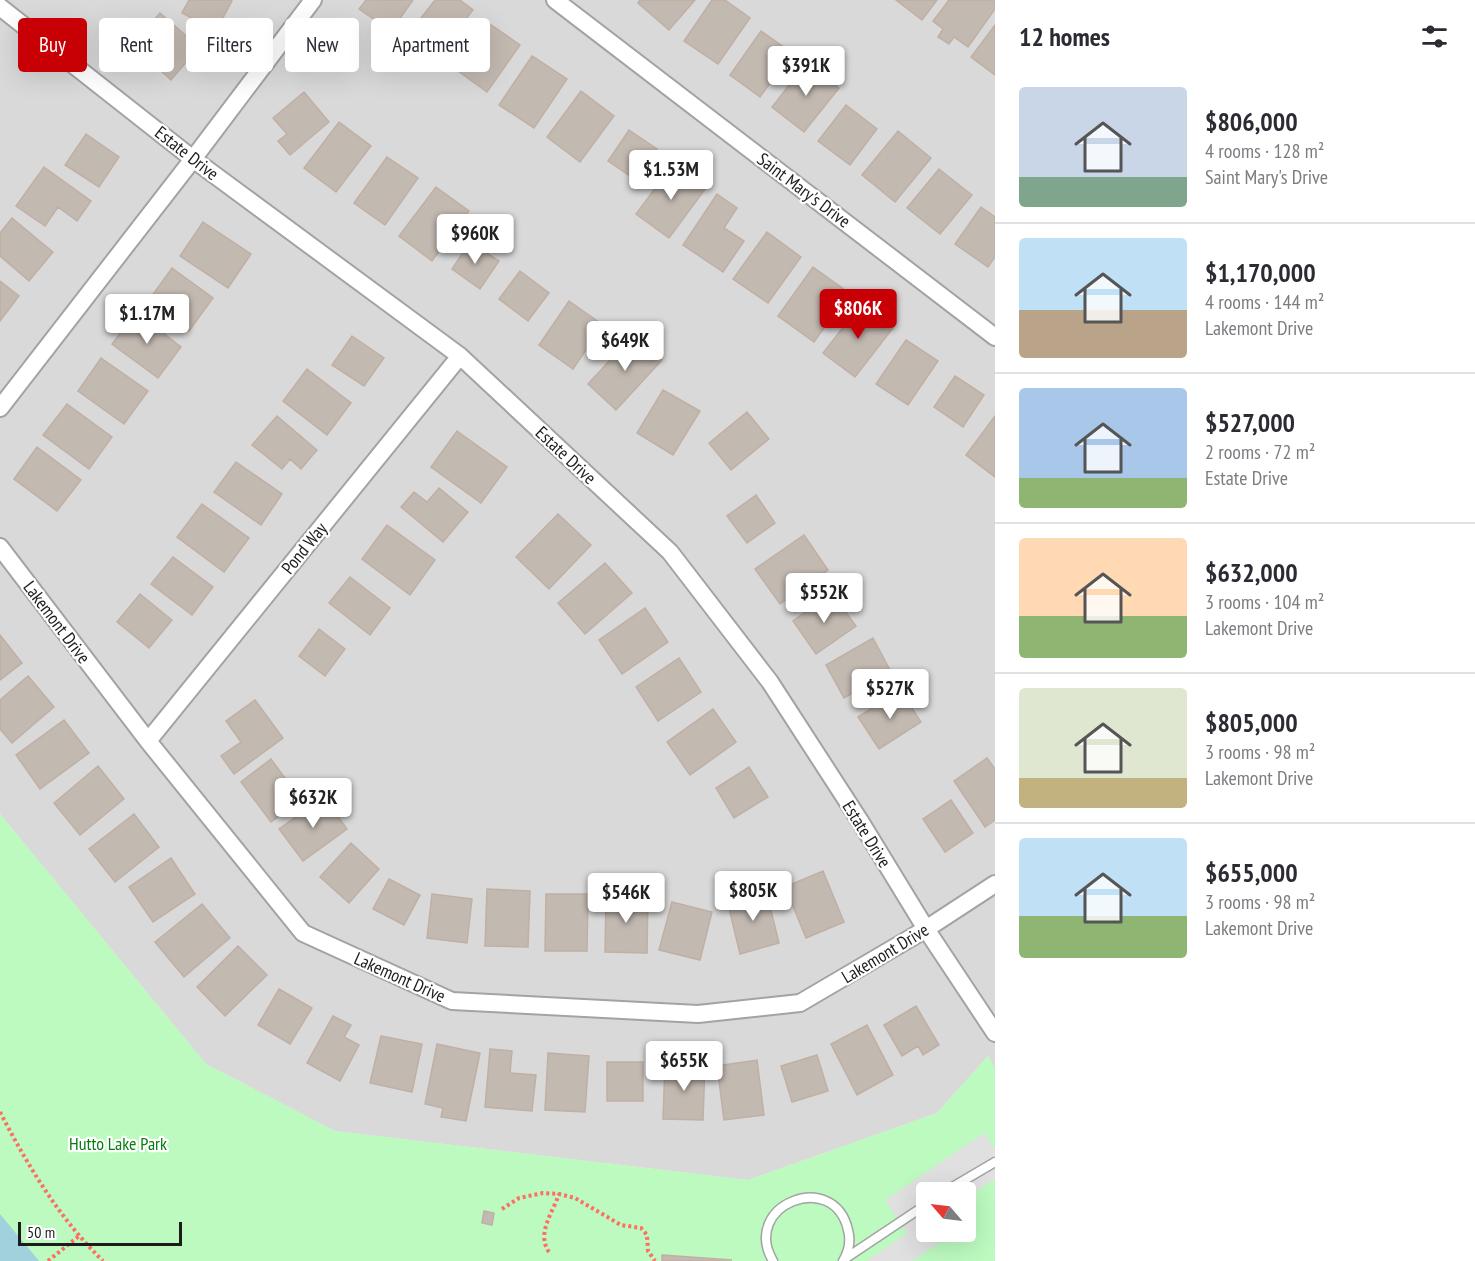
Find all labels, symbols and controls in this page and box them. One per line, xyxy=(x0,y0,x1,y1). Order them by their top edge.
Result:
chip: Buy xyxy=(18,18,87,72)
chip: Rent xyxy=(99,18,174,72)
chip: Filters xyxy=(186,18,273,72)
chip: New xyxy=(285,18,359,72)
chip: Apartment xyxy=(371,18,490,72)
text: 12 homes xyxy=(1019,20,1110,53)
icon: filters xyxy=(1418,20,1451,53)
pin: $391K xyxy=(764,46,848,97)
text: $391K xyxy=(782,52,830,78)
text: $806,000 xyxy=(1205,105,1298,138)
icon: home xyxy=(1067,111,1139,183)
street label: Estate Drive xyxy=(150,121,224,185)
text: 4 rooms · 128 m² xyxy=(1205,138,1324,164)
street label: Saint Mary's Drive xyxy=(753,147,855,233)
pin: $1.53M xyxy=(622,150,720,201)
text: $1.53M xyxy=(643,156,699,182)
text: Saint Mary's Drive xyxy=(1205,164,1328,190)
pin: $960K xyxy=(433,214,517,265)
text: $960K xyxy=(451,220,499,246)
text: $1,170,000 xyxy=(1205,256,1316,289)
icon: home xyxy=(1067,262,1139,334)
pin: $806K xyxy=(816,289,900,340)
text: 4 rooms · 144 m² xyxy=(1205,289,1324,315)
pin: $1.17M xyxy=(98,294,196,345)
text: $806K xyxy=(834,295,882,321)
text: $1.17M xyxy=(119,300,175,326)
text: Lakemont Drive xyxy=(1205,315,1313,341)
pin: $649K xyxy=(583,321,667,372)
text: $649K xyxy=(601,327,649,353)
text: $527,000 xyxy=(1205,406,1295,439)
icon: home xyxy=(1067,412,1139,484)
street label: Estate Drive xyxy=(531,421,601,489)
text: 2 rooms · 72 m² xyxy=(1205,439,1315,465)
text: Estate Drive xyxy=(1205,465,1288,491)
street label: Pond Way xyxy=(276,517,332,579)
text: $632,000 xyxy=(1205,556,1298,589)
icon: home xyxy=(1067,562,1139,634)
pin: $552K xyxy=(782,573,866,624)
street label: Lakemont Drive xyxy=(18,576,96,668)
text: $552K xyxy=(800,579,848,605)
text: 3 rooms · 104 m² xyxy=(1205,589,1324,615)
text: Lakemont Drive xyxy=(1205,615,1313,641)
pin: $527K xyxy=(848,669,932,720)
text: $527K xyxy=(866,675,914,701)
text: $805,000 xyxy=(1205,706,1298,739)
icon: home xyxy=(1067,712,1139,784)
text: 3 rooms · 98 m² xyxy=(1205,739,1315,765)
text: Lakemont Drive xyxy=(1205,765,1313,791)
pin: $632K xyxy=(271,778,355,829)
text: $632K xyxy=(289,784,337,810)
street label: Estate Drive xyxy=(837,796,897,872)
text: $655,000 xyxy=(1205,856,1298,889)
icon: home xyxy=(1067,862,1139,934)
pin: $805K xyxy=(711,871,795,922)
pin: $546K xyxy=(584,873,668,924)
text: $805K xyxy=(729,877,777,903)
text: $546K xyxy=(602,879,650,905)
text: 3 rooms · 98 m² xyxy=(1205,889,1315,915)
text: Lakemont Drive xyxy=(1205,915,1313,941)
street label: Lakemont Drive xyxy=(837,918,933,988)
street label: Lakemont Drive xyxy=(351,947,449,1007)
pin: $655K xyxy=(642,1041,726,1092)
text: $655K xyxy=(660,1047,708,1073)
park label: Hutto Lake Park xyxy=(69,1132,167,1155)
north arrow xyxy=(916,1182,976,1242)
map controls xyxy=(916,1182,976,1242)
scale bar xyxy=(18,1219,182,1246)
text: 50 m xyxy=(27,1222,55,1242)

